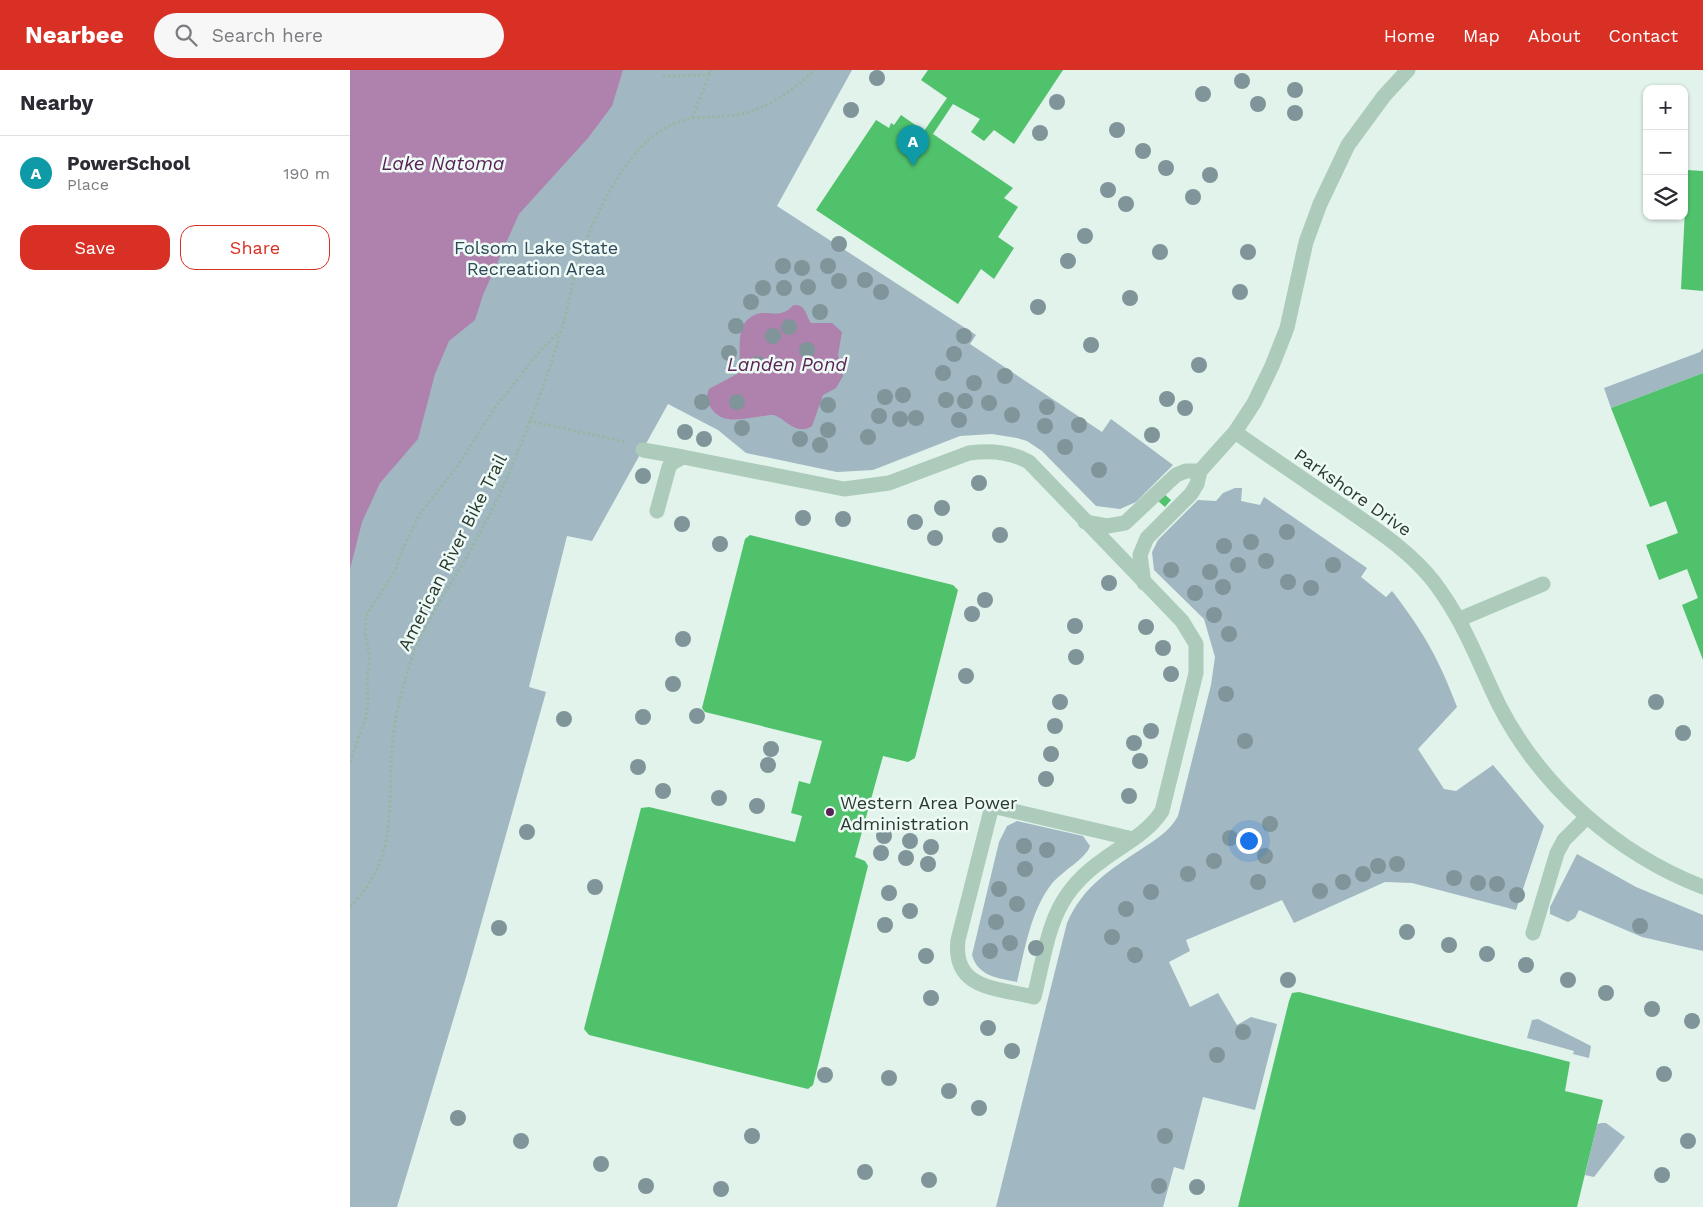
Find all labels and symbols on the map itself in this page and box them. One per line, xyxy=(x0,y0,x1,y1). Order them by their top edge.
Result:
pin: A xyxy=(897,125,929,166)
water label: Lake Natoma xyxy=(381,152,505,175)
park label: Folsom Lake State Recreation Area xyxy=(454,237,618,279)
water label: Landen Pond xyxy=(727,353,848,376)
street label: Parkshore Drive xyxy=(1290,444,1416,540)
street label: American River Bike Trail xyxy=(393,450,511,654)
place label: Western Area Power Administration xyxy=(840,792,1017,834)
marker: Western Area Power Administration xyxy=(824,806,836,818)
your location xyxy=(1236,828,1262,854)

